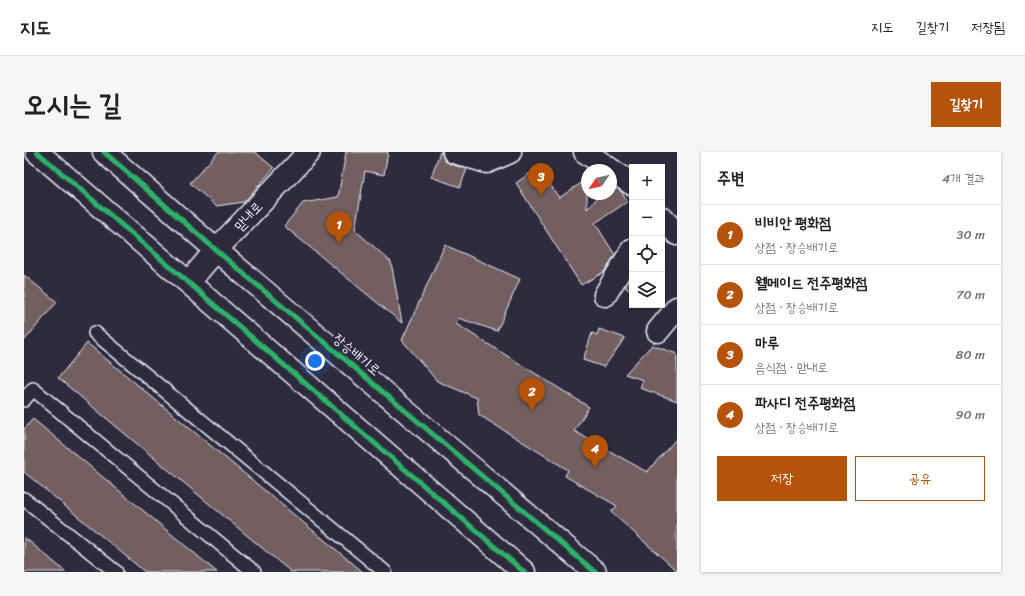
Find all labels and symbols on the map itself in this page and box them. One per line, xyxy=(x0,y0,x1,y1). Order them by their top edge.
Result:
pin: 3 xyxy=(528,163,554,196)
north arrow xyxy=(581,164,617,200)
street label: 맏내로 xyxy=(228,195,269,237)
pin: 1 xyxy=(326,211,352,244)
street label: 장승배기로 xyxy=(327,327,386,382)
your location xyxy=(305,351,325,371)
pin: 2 xyxy=(519,378,545,411)
pin: 4 xyxy=(582,435,608,468)

